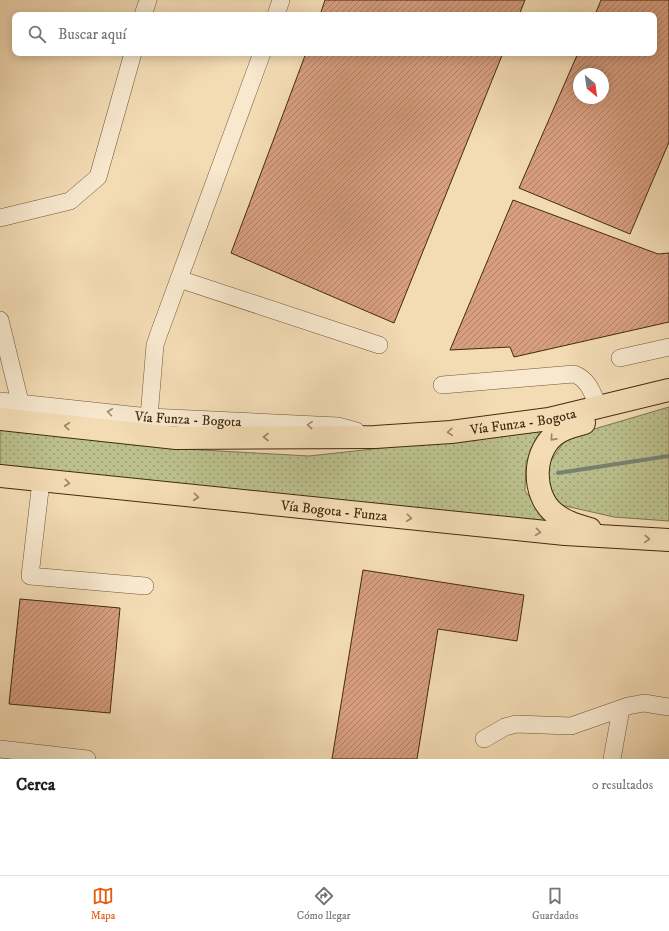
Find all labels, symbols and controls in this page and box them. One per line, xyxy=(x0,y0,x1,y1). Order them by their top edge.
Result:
search box xyxy=(12,12,657,56)
icon: search xyxy=(26,23,48,45)
text: Buscar aquí xyxy=(58,25,126,44)
north arrow xyxy=(573,68,609,104)
street label: Vía Funza - Bogota xyxy=(468,405,578,439)
street label: Vía Funza - Bogota xyxy=(133,407,242,431)
one-way arrow xyxy=(107,408,113,417)
one-way arrow xyxy=(64,421,70,430)
one-way arrow xyxy=(307,421,313,429)
one-way arrow xyxy=(447,427,453,436)
one-way arrow xyxy=(263,433,269,441)
one-way arrow xyxy=(550,433,558,441)
one-way arrow xyxy=(64,479,70,488)
one-way arrow xyxy=(193,492,199,501)
street label: Vía Bogota - Funza xyxy=(279,497,388,526)
one-way arrow xyxy=(406,514,412,523)
one-way arrow xyxy=(535,527,541,536)
one-way arrow xyxy=(644,535,650,543)
text: Cerca xyxy=(16,774,55,796)
text: 0 resultados xyxy=(592,777,653,793)
tab: Mapa xyxy=(91,885,116,923)
tab: Cómo llegar xyxy=(297,885,351,923)
tab: Guardados xyxy=(532,885,578,923)

